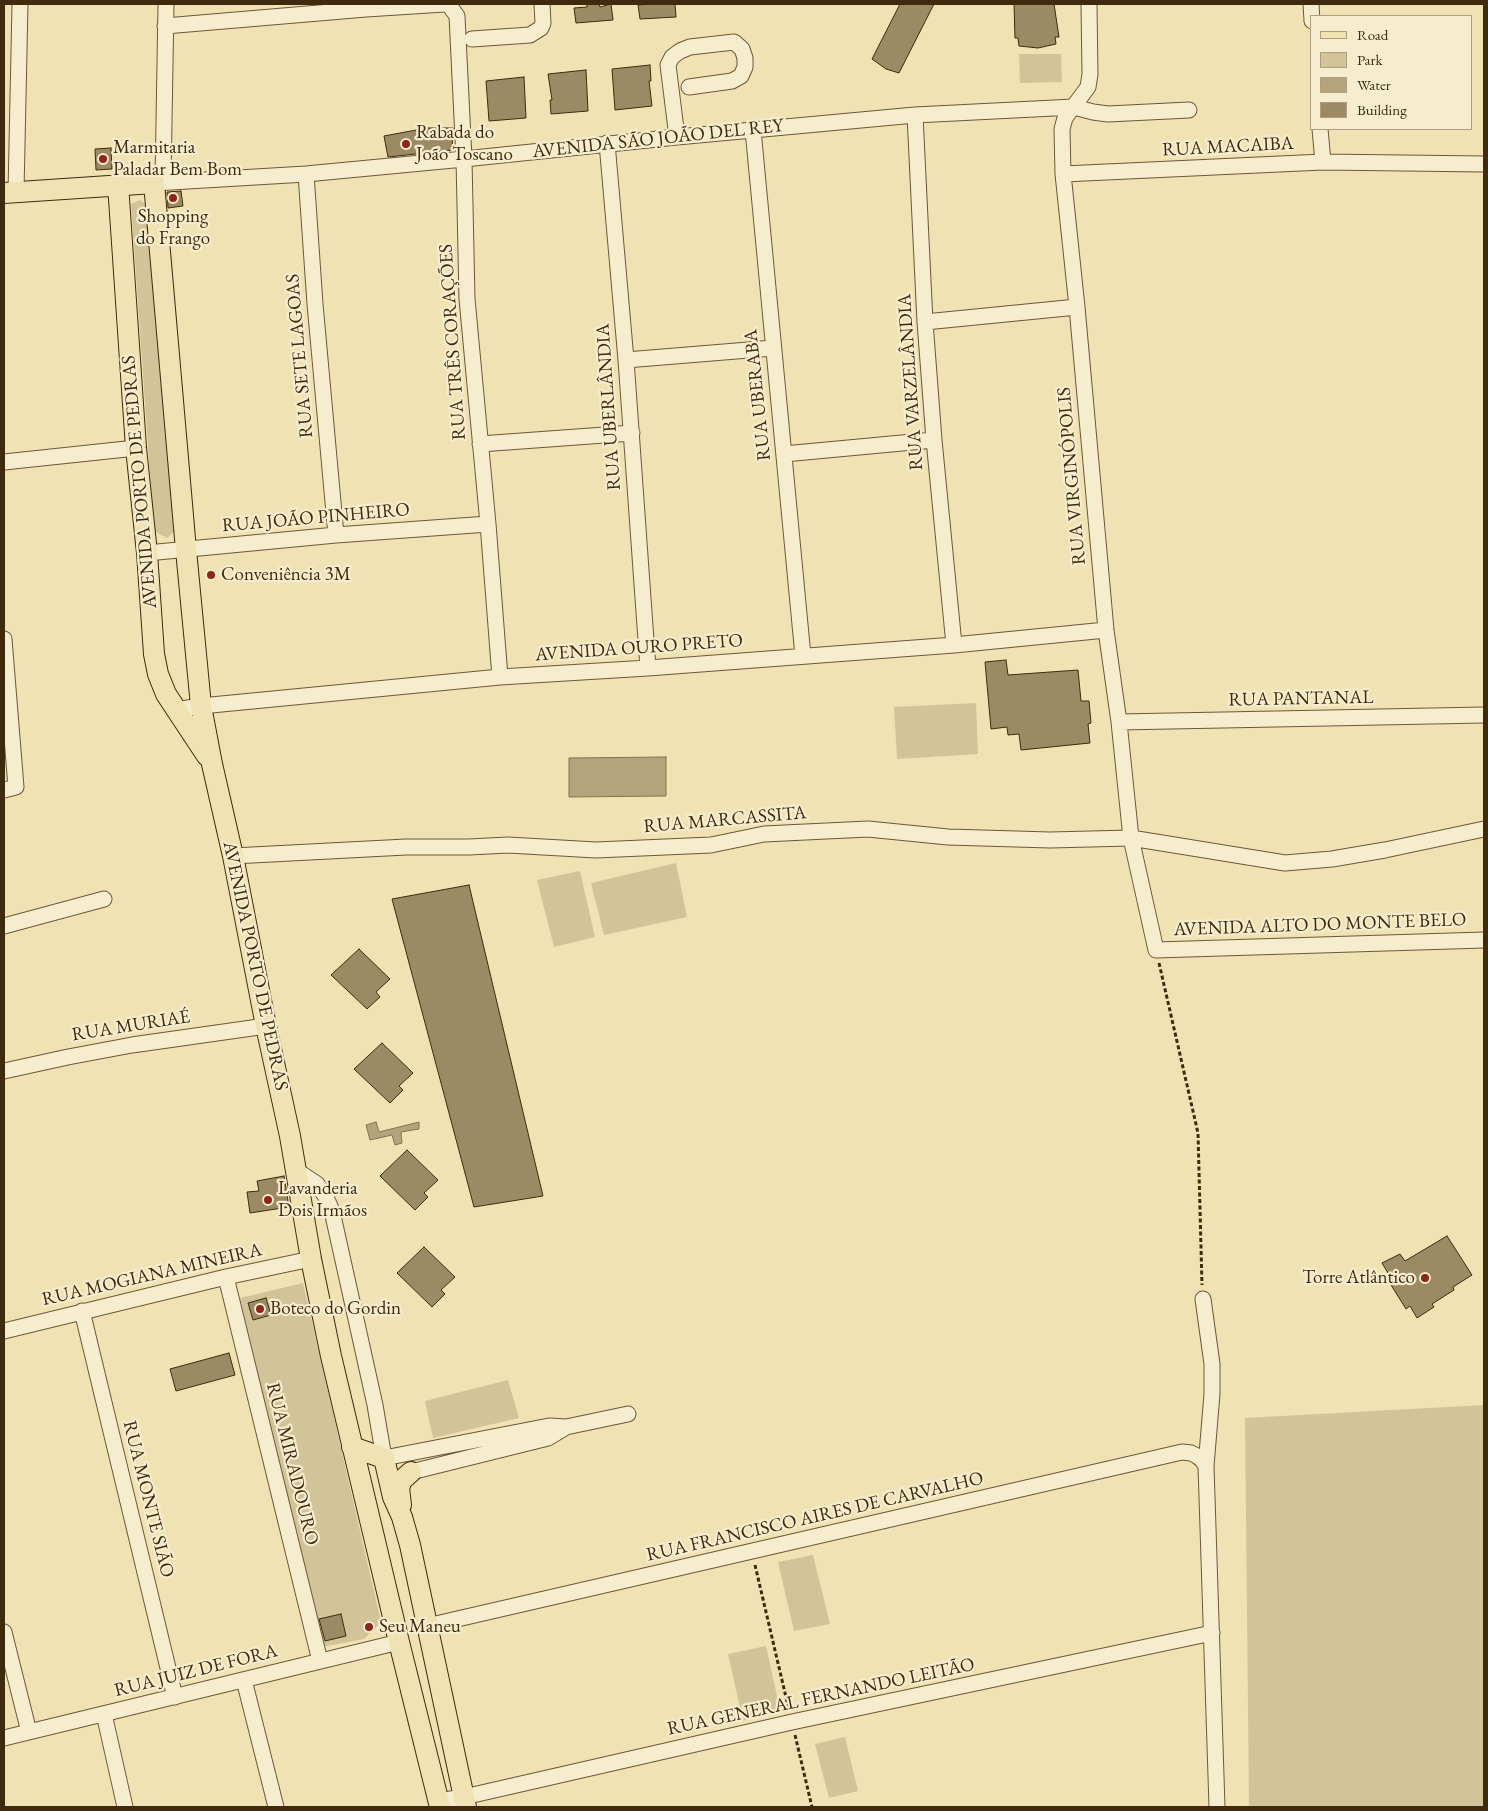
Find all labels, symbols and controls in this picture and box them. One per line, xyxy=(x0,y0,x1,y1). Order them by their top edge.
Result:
legend xyxy=(1310,15,1473,130)
text: Road xyxy=(1357,25,1388,44)
text: Park xyxy=(1357,50,1383,69)
text: Water xyxy=(1357,75,1391,94)
text: Building xyxy=(1357,100,1407,119)
street label: AVENIDA SÃO JOÃO DEL REY xyxy=(531,114,785,164)
place label: Rabada do João Toscano xyxy=(416,122,513,166)
street label: RUA MACAIBA xyxy=(1162,132,1294,162)
place label: Marmitaria Paladar Bem Bom xyxy=(113,137,242,181)
marker: Rabada do João Toscano xyxy=(400,138,412,150)
marker: Marmitaria Paladar Bem Bom xyxy=(97,153,109,165)
marker: Shopping do Frango xyxy=(167,192,179,204)
place label: Shopping do Frango xyxy=(136,206,210,250)
street label: RUA TRÊS CORAÇÕES xyxy=(435,243,471,441)
street label: RUA SETE LAGOAS xyxy=(281,273,319,439)
street label: RUA VARZELÂNDIA xyxy=(893,293,929,471)
street label: RUA UBERLÂNDIA xyxy=(592,323,626,491)
street label: RUA UBERABA xyxy=(740,328,776,462)
street label: AVENIDA PORTO DE PEDRAS xyxy=(118,354,162,610)
street label: RUA VIRGINÓPOLIS xyxy=(1053,386,1091,566)
street label: RUA JOÃO PINHEIRO xyxy=(221,498,411,538)
place label: Conveniência 3M xyxy=(221,564,351,586)
marker: Conveniência 3M xyxy=(205,569,217,581)
street label: AVENIDA OURO PRETO xyxy=(534,629,744,667)
street label: RUA PANTANAL xyxy=(1228,686,1374,712)
street label: RUA MARCASSITA xyxy=(643,802,807,838)
street label: AVENIDA PORTO DE PEDRAS xyxy=(217,839,293,1093)
street label: AVENIDA ALTO DO MONTE BELO xyxy=(1173,908,1467,942)
street label: RUA MURIAÉ xyxy=(70,1005,192,1047)
place label: Lavanderia Dois Irmãos xyxy=(278,1178,367,1222)
marker: Lavanderia Dois Irmãos xyxy=(262,1194,274,1206)
street label: RUA MOGIANA MINEIRA xyxy=(40,1239,264,1311)
place label: Torre Atlântico xyxy=(1302,1267,1415,1289)
marker: Torre Atlântico xyxy=(1419,1272,1431,1284)
place label: Boteco do Gordin xyxy=(270,1298,401,1320)
marker: Boteco do Gordin xyxy=(254,1303,266,1315)
street label: RUA MIRADOURO xyxy=(261,1380,323,1548)
street label: RUA MONTE SIÃO xyxy=(117,1418,179,1580)
street label: RUA FRANCISCO AIRES DE CARVALHO xyxy=(644,1467,986,1567)
place label: Seu Maneu xyxy=(379,1616,461,1638)
marker: Seu Maneu xyxy=(363,1621,375,1633)
street label: RUA JUIZ DE FORA xyxy=(112,1640,280,1702)
street label: RUA GENERAL FERNANDO LEITÃO xyxy=(665,1653,977,1741)

